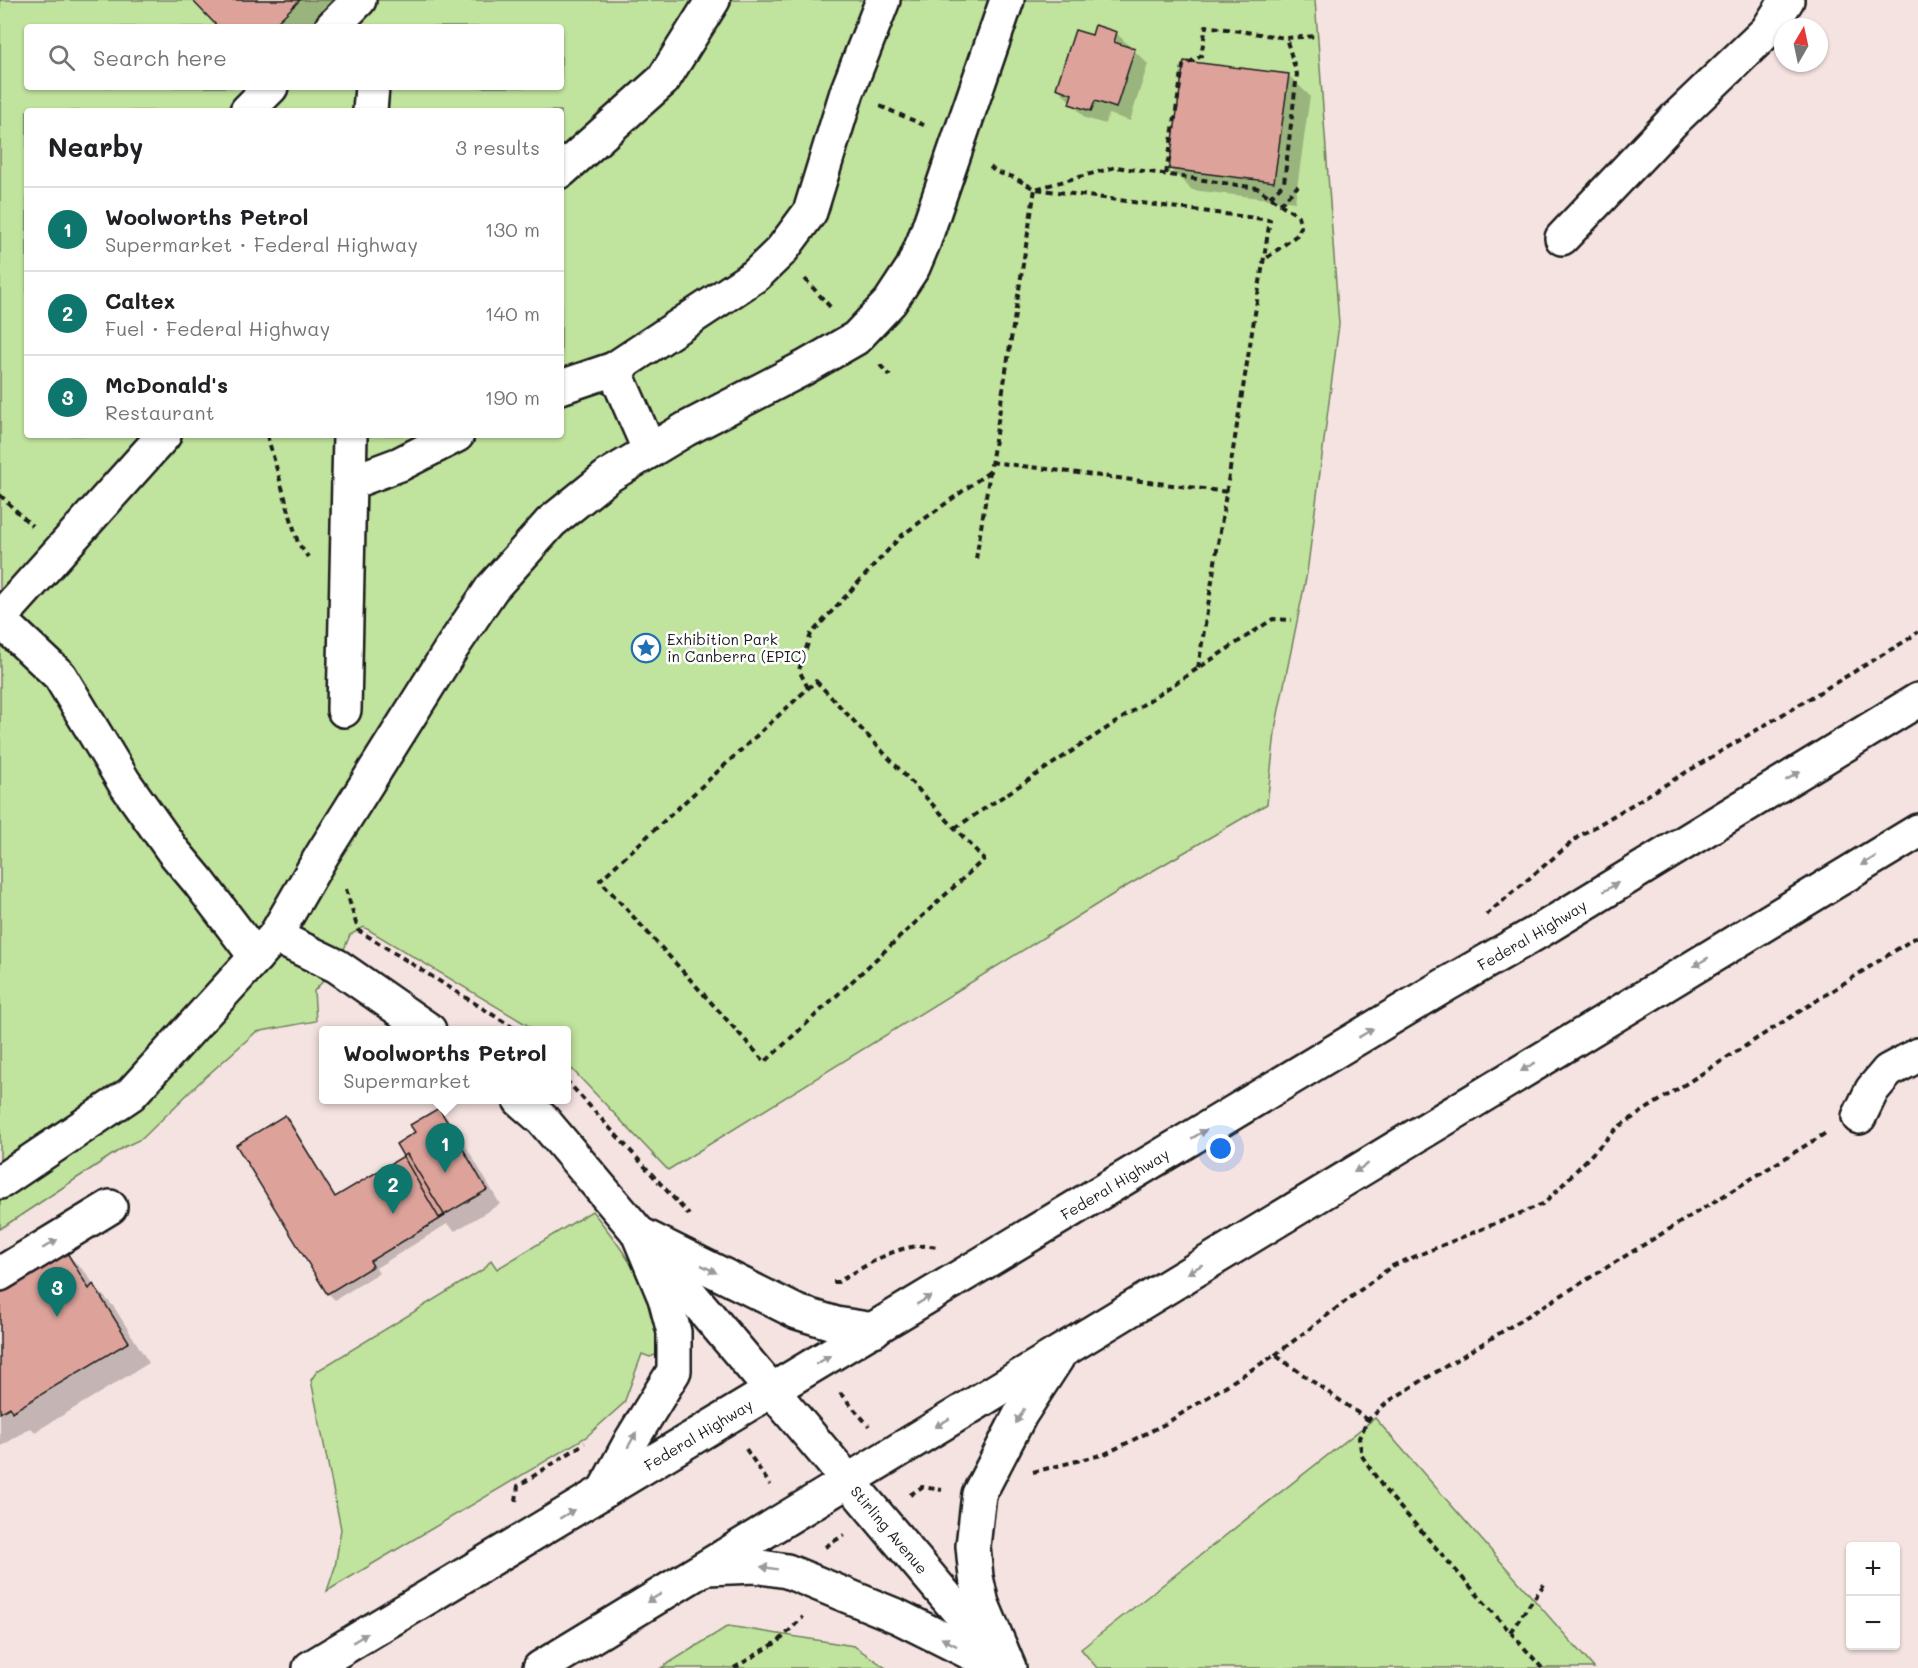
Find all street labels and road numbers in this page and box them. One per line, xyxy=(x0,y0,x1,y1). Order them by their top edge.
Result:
street label: Federal Highway xyxy=(1474,895,1590,975)
street label: Federal Highway xyxy=(1057,1144,1173,1224)
street label: Federal Highway xyxy=(640,1394,756,1475)
street label: Stirling Avenue xyxy=(847,1481,932,1578)

